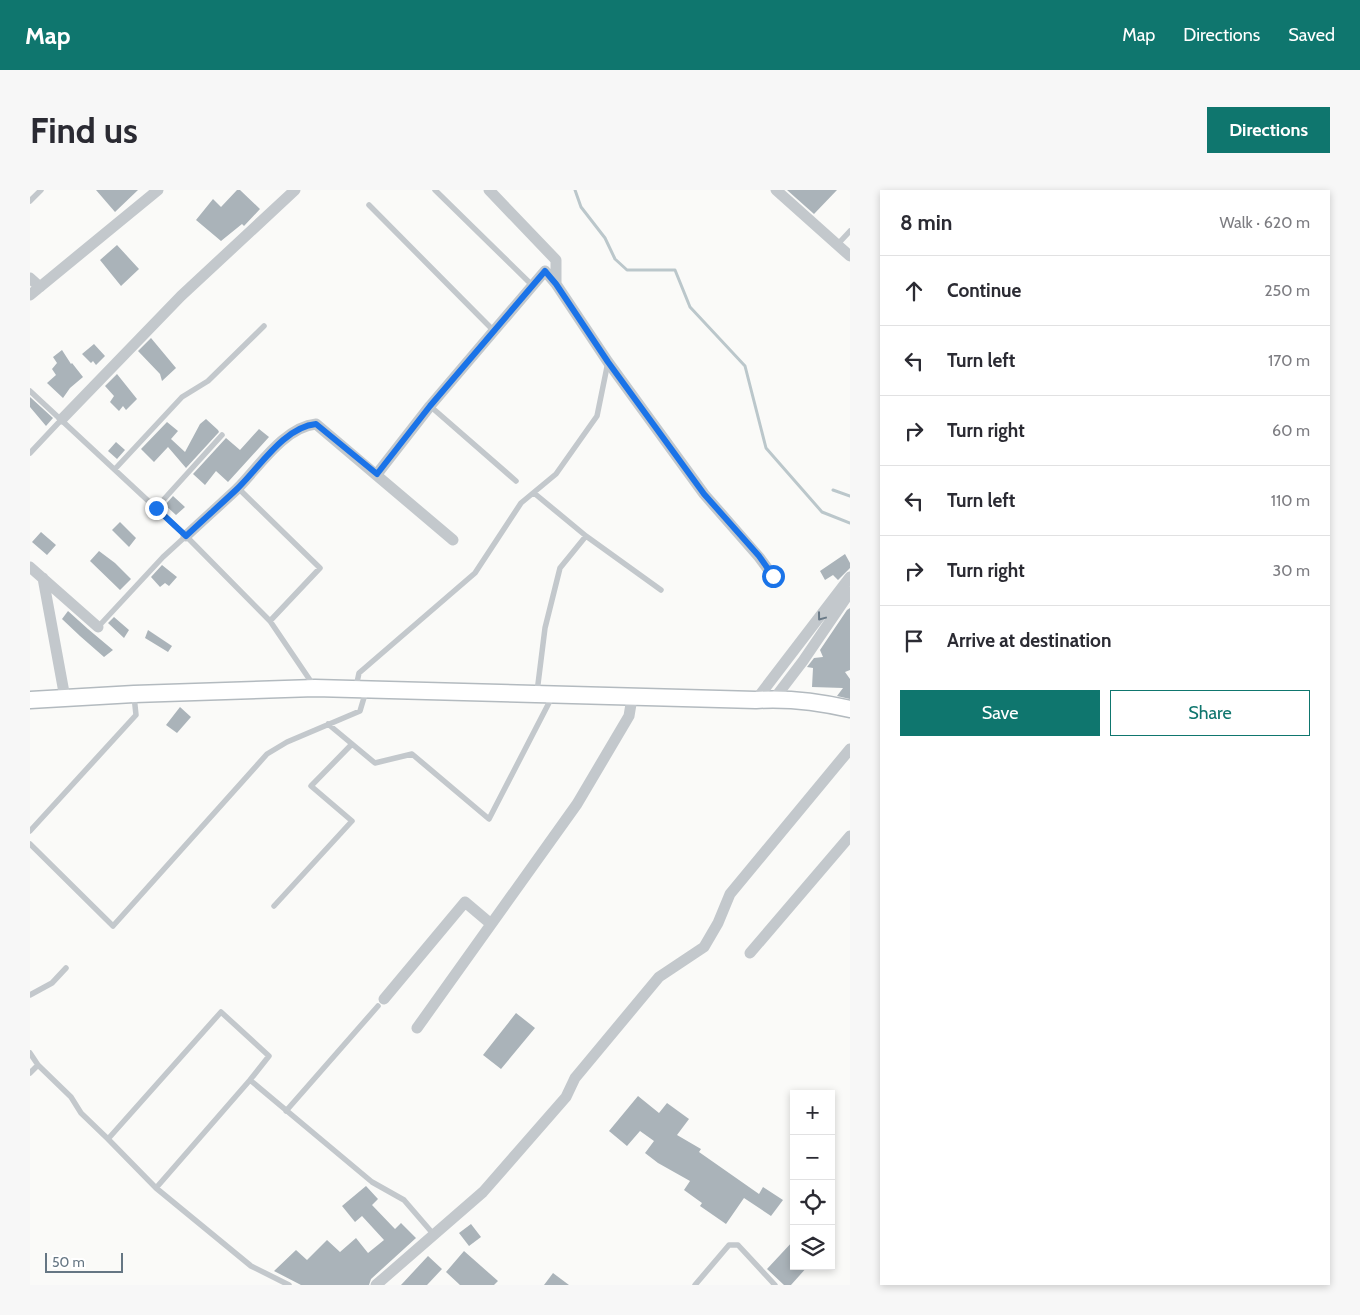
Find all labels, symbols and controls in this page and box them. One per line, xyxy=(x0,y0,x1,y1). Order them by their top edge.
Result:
text: Map xyxy=(25,21,71,50)
text: Map xyxy=(1122,24,1155,46)
text: Directions xyxy=(1183,24,1260,46)
text: Saved xyxy=(1288,24,1335,46)
button: Directions xyxy=(1207,107,1330,153)
text: Find us xyxy=(30,109,138,152)
text: 8 min xyxy=(900,210,952,235)
text: Walk · 620 m xyxy=(1220,213,1310,232)
icon: ahead xyxy=(900,277,928,305)
text: Continue xyxy=(947,279,1021,302)
text: 250 m xyxy=(1264,281,1310,300)
icon: left xyxy=(900,347,928,375)
text: Turn left xyxy=(947,349,1015,372)
text: 170 m xyxy=(1268,351,1310,370)
icon: right xyxy=(900,417,928,445)
text: Turn right xyxy=(947,419,1025,442)
text: 60 m xyxy=(1272,421,1310,440)
icon: left xyxy=(900,487,928,515)
text: Turn left xyxy=(947,489,1015,512)
text: 110 m xyxy=(1271,491,1310,510)
route end xyxy=(145,497,168,520)
icon: right xyxy=(900,557,928,585)
text: Turn right xyxy=(947,559,1025,582)
text: 30 m xyxy=(1273,561,1310,580)
route start xyxy=(762,565,785,588)
one-way arrow xyxy=(818,611,827,621)
icon: arrive xyxy=(900,627,928,655)
text: Arrive at destination xyxy=(947,629,1111,652)
button: Save xyxy=(900,690,1100,736)
button: Share xyxy=(1110,690,1310,736)
map controls xyxy=(790,1090,835,1270)
button: + xyxy=(790,1090,835,1135)
button: − xyxy=(790,1135,835,1180)
button: locate xyxy=(790,1180,835,1225)
button: layers xyxy=(790,1225,835,1270)
scale bar xyxy=(45,1250,122,1273)
text: 50 m xyxy=(52,1253,85,1271)

